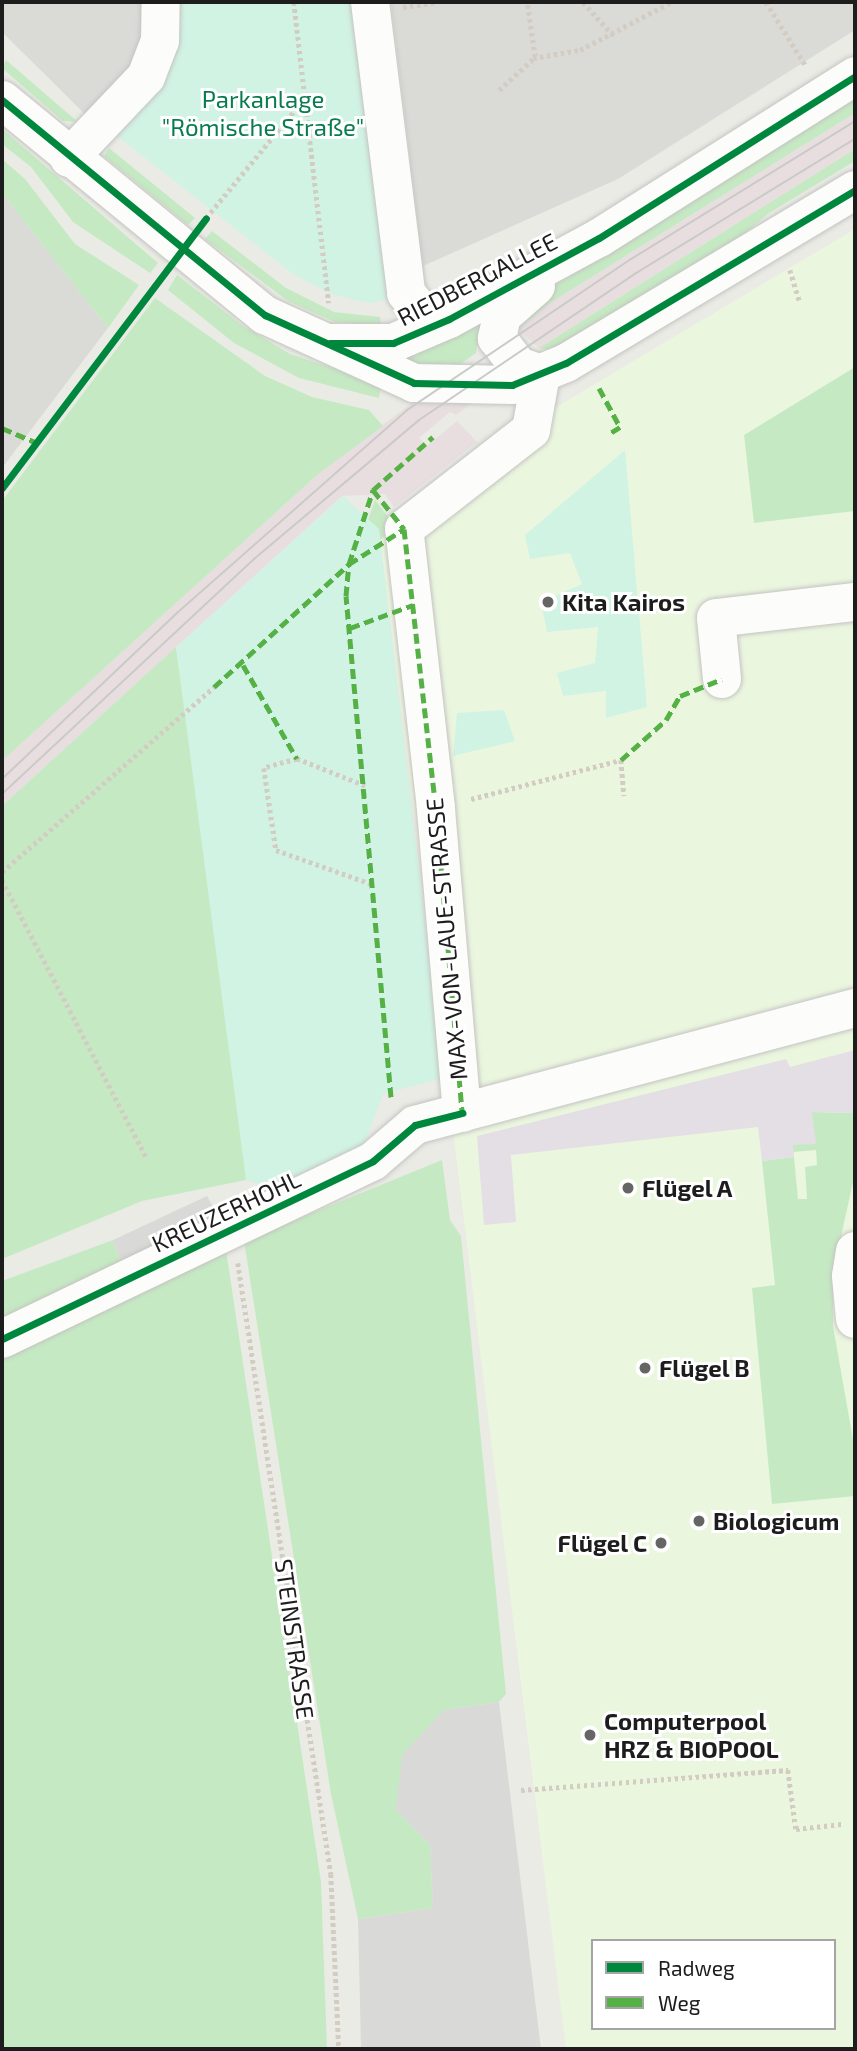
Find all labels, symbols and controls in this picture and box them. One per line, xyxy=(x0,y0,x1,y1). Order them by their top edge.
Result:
park label: Parkanlage "Römische Straße" xyxy=(162,85,364,141)
street label: RIEDBERGALLEE xyxy=(392,226,562,332)
place label: Kita Kairos xyxy=(562,588,685,616)
marker: Kita Kairos xyxy=(540,594,556,610)
street label: MAX-VON-LAUE-STRASSE xyxy=(419,797,473,1081)
street label: KREUZERHOHL xyxy=(147,1164,305,1258)
place label: Flügel A xyxy=(642,1174,734,1202)
marker: Flügel A xyxy=(620,1180,636,1196)
place label: Flügel B xyxy=(659,1354,750,1382)
marker: Flügel B xyxy=(637,1360,653,1376)
place label: Biologicum xyxy=(713,1507,839,1535)
marker: Biologicum xyxy=(691,1513,707,1529)
place label: Flügel C xyxy=(557,1529,647,1557)
marker: Flügel C xyxy=(653,1535,669,1551)
street label: STEINSTRASSE xyxy=(269,1557,321,1721)
place label: Computerpool HRZ & BIOPOOL xyxy=(604,1707,779,1763)
marker: Computerpool HRZ & BIOPOOL xyxy=(582,1727,598,1743)
legend xyxy=(591,1939,836,2030)
text: Radweg xyxy=(658,1955,735,1980)
text: Weg xyxy=(658,1990,701,2015)

